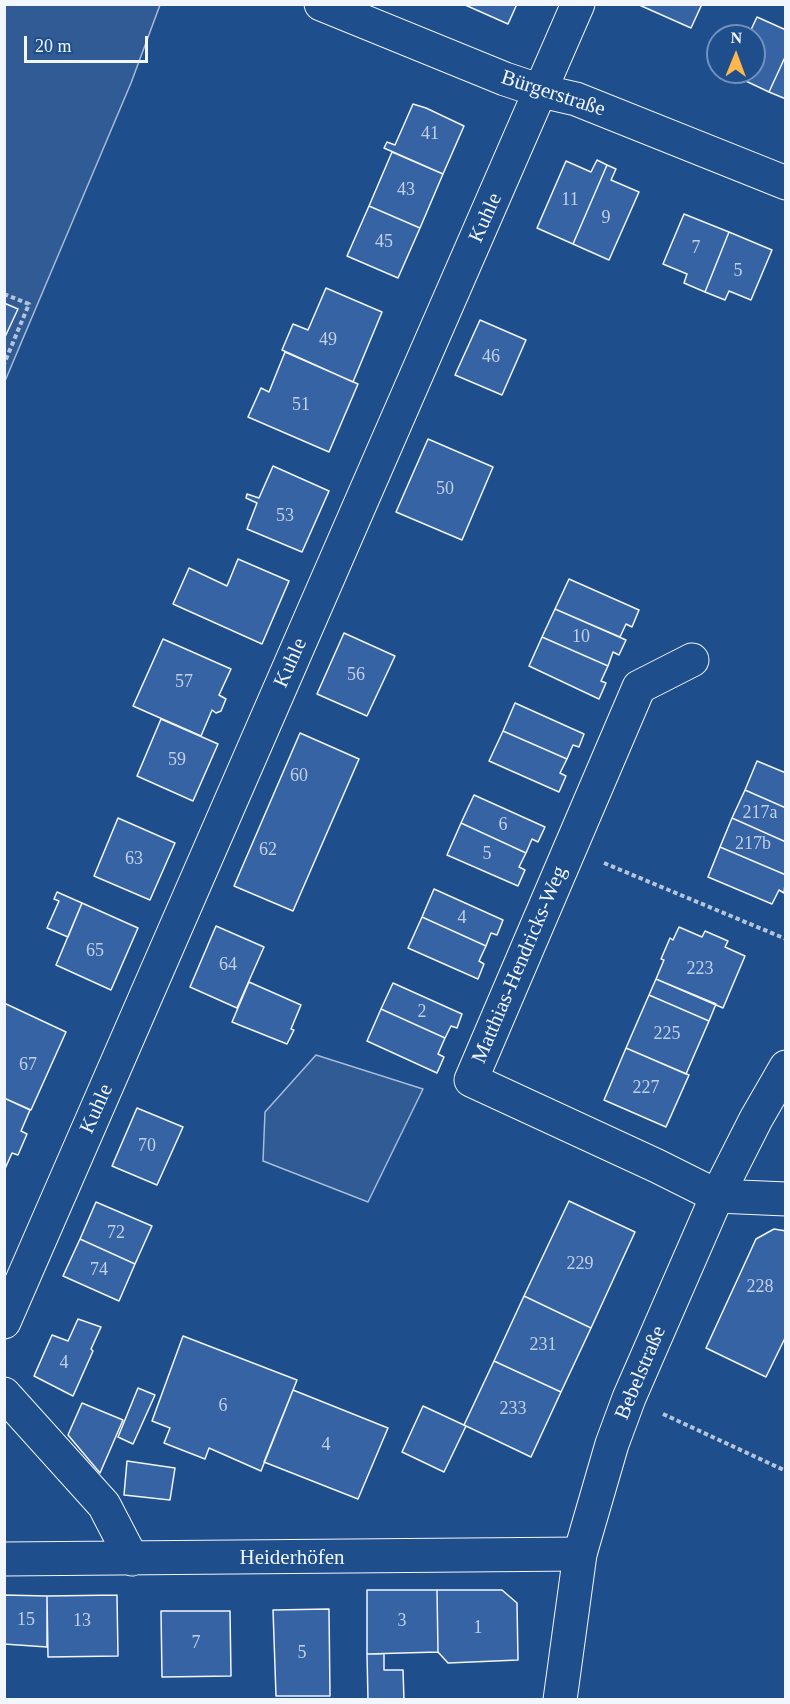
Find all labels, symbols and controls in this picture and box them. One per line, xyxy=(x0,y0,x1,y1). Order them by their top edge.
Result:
scale bar xyxy=(27,24,152,62)
north arrow xyxy=(706,24,766,84)
text: N xyxy=(730,29,742,46)
text: 20 m xyxy=(35,36,72,56)
street label: Bürgerstraße xyxy=(498,65,608,123)
house number: 41 xyxy=(421,123,439,145)
house number: 43 xyxy=(397,179,415,201)
street label: Kuhle xyxy=(464,189,508,247)
house number: 11 xyxy=(561,189,579,211)
house number: 9 xyxy=(602,207,610,229)
house number: 45 xyxy=(375,231,393,253)
house number: 7 xyxy=(692,237,700,259)
house number: 5 xyxy=(734,260,742,282)
house number: 49 xyxy=(319,329,337,351)
house number: 46 xyxy=(482,346,500,368)
house number: 51 xyxy=(292,394,310,416)
house number: 50 xyxy=(436,478,454,500)
house number: 53 xyxy=(276,505,294,527)
house number: 10 xyxy=(572,626,590,648)
street label: Kuhle xyxy=(269,634,313,692)
house number: 56 xyxy=(347,664,365,686)
house number: 57 xyxy=(175,671,193,693)
house number: 59 xyxy=(168,749,186,771)
house number: 60 xyxy=(290,765,308,787)
house number: 217a xyxy=(743,802,777,824)
house number: 6 xyxy=(498,814,508,836)
house number: 217b xyxy=(735,833,771,855)
house number: 62 xyxy=(259,839,277,861)
house number: 5 xyxy=(482,843,492,865)
house number: 63 xyxy=(125,848,143,870)
street label: Matthias-Hendricks-Weg xyxy=(467,863,573,1067)
house number: 4 xyxy=(458,907,466,929)
house number: 65 xyxy=(86,940,104,962)
house number: 64 xyxy=(219,954,237,976)
house number: 223 xyxy=(686,958,714,980)
house number: 2 xyxy=(418,1001,426,1023)
house number: 225 xyxy=(654,1023,680,1045)
house number: 67 xyxy=(19,1054,37,1076)
house number: 227 xyxy=(632,1077,660,1099)
street label: Kuhle xyxy=(75,1080,119,1138)
house number: 70 xyxy=(138,1135,156,1157)
house number: 72 xyxy=(107,1222,125,1244)
house number: 229 xyxy=(566,1253,594,1275)
house number: 74 xyxy=(90,1259,108,1281)
house number: 228 xyxy=(746,1276,774,1298)
street label: Bebelstraße xyxy=(610,1322,672,1424)
house number: 231 xyxy=(530,1334,556,1356)
house number: 4 xyxy=(60,1352,68,1374)
house number: 6 xyxy=(218,1395,228,1417)
house number: 233 xyxy=(500,1398,526,1420)
house number: 4 xyxy=(322,1434,330,1456)
street label: Heiderhöfen xyxy=(240,1545,344,1571)
house number: 15 xyxy=(17,1609,35,1631)
house number: 13 xyxy=(73,1610,91,1632)
house number: 3 xyxy=(398,1610,406,1632)
house number: 1 xyxy=(474,1617,482,1639)
house number: 7 xyxy=(192,1632,200,1654)
house number: 5 xyxy=(298,1642,306,1664)

